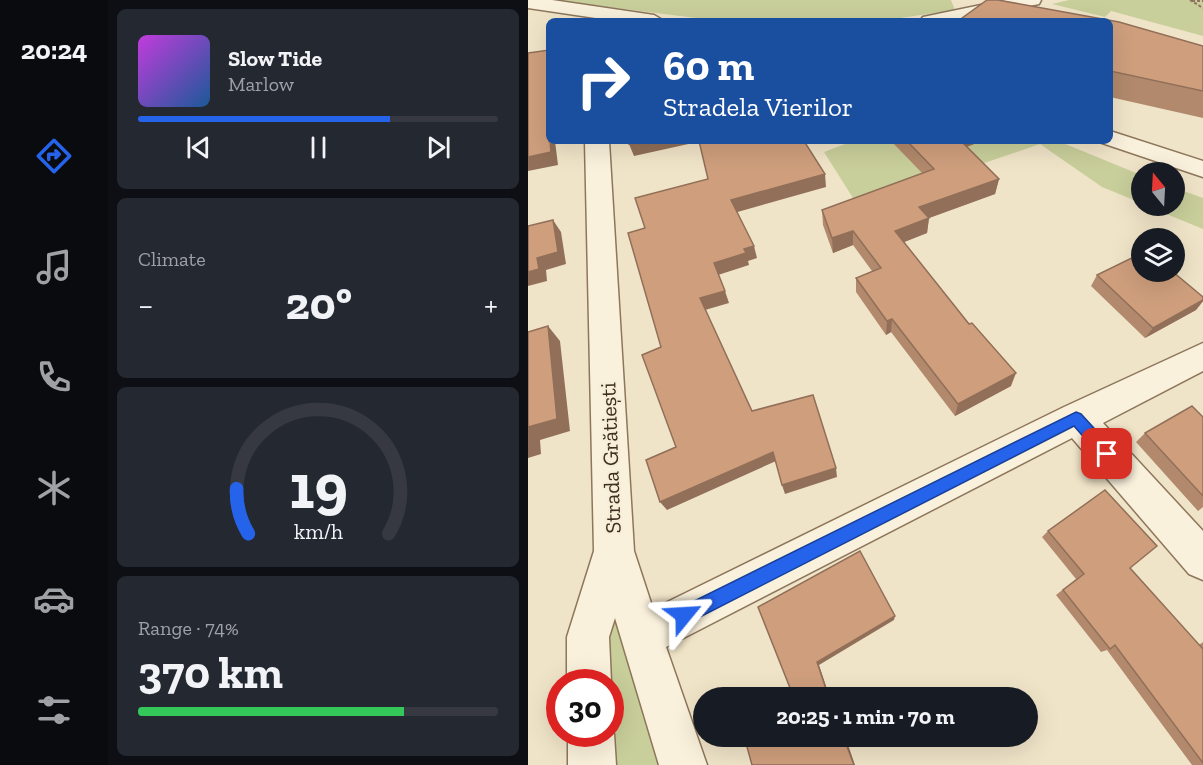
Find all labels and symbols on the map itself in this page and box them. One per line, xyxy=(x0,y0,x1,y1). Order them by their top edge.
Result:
north arrow xyxy=(1131,162,1185,216)
street label: Strada Grătiești xyxy=(594,382,627,534)
pin xyxy=(1081,428,1132,479)
position arrow xyxy=(652,583,716,647)
speed limit sign: 30 xyxy=(546,669,624,747)

